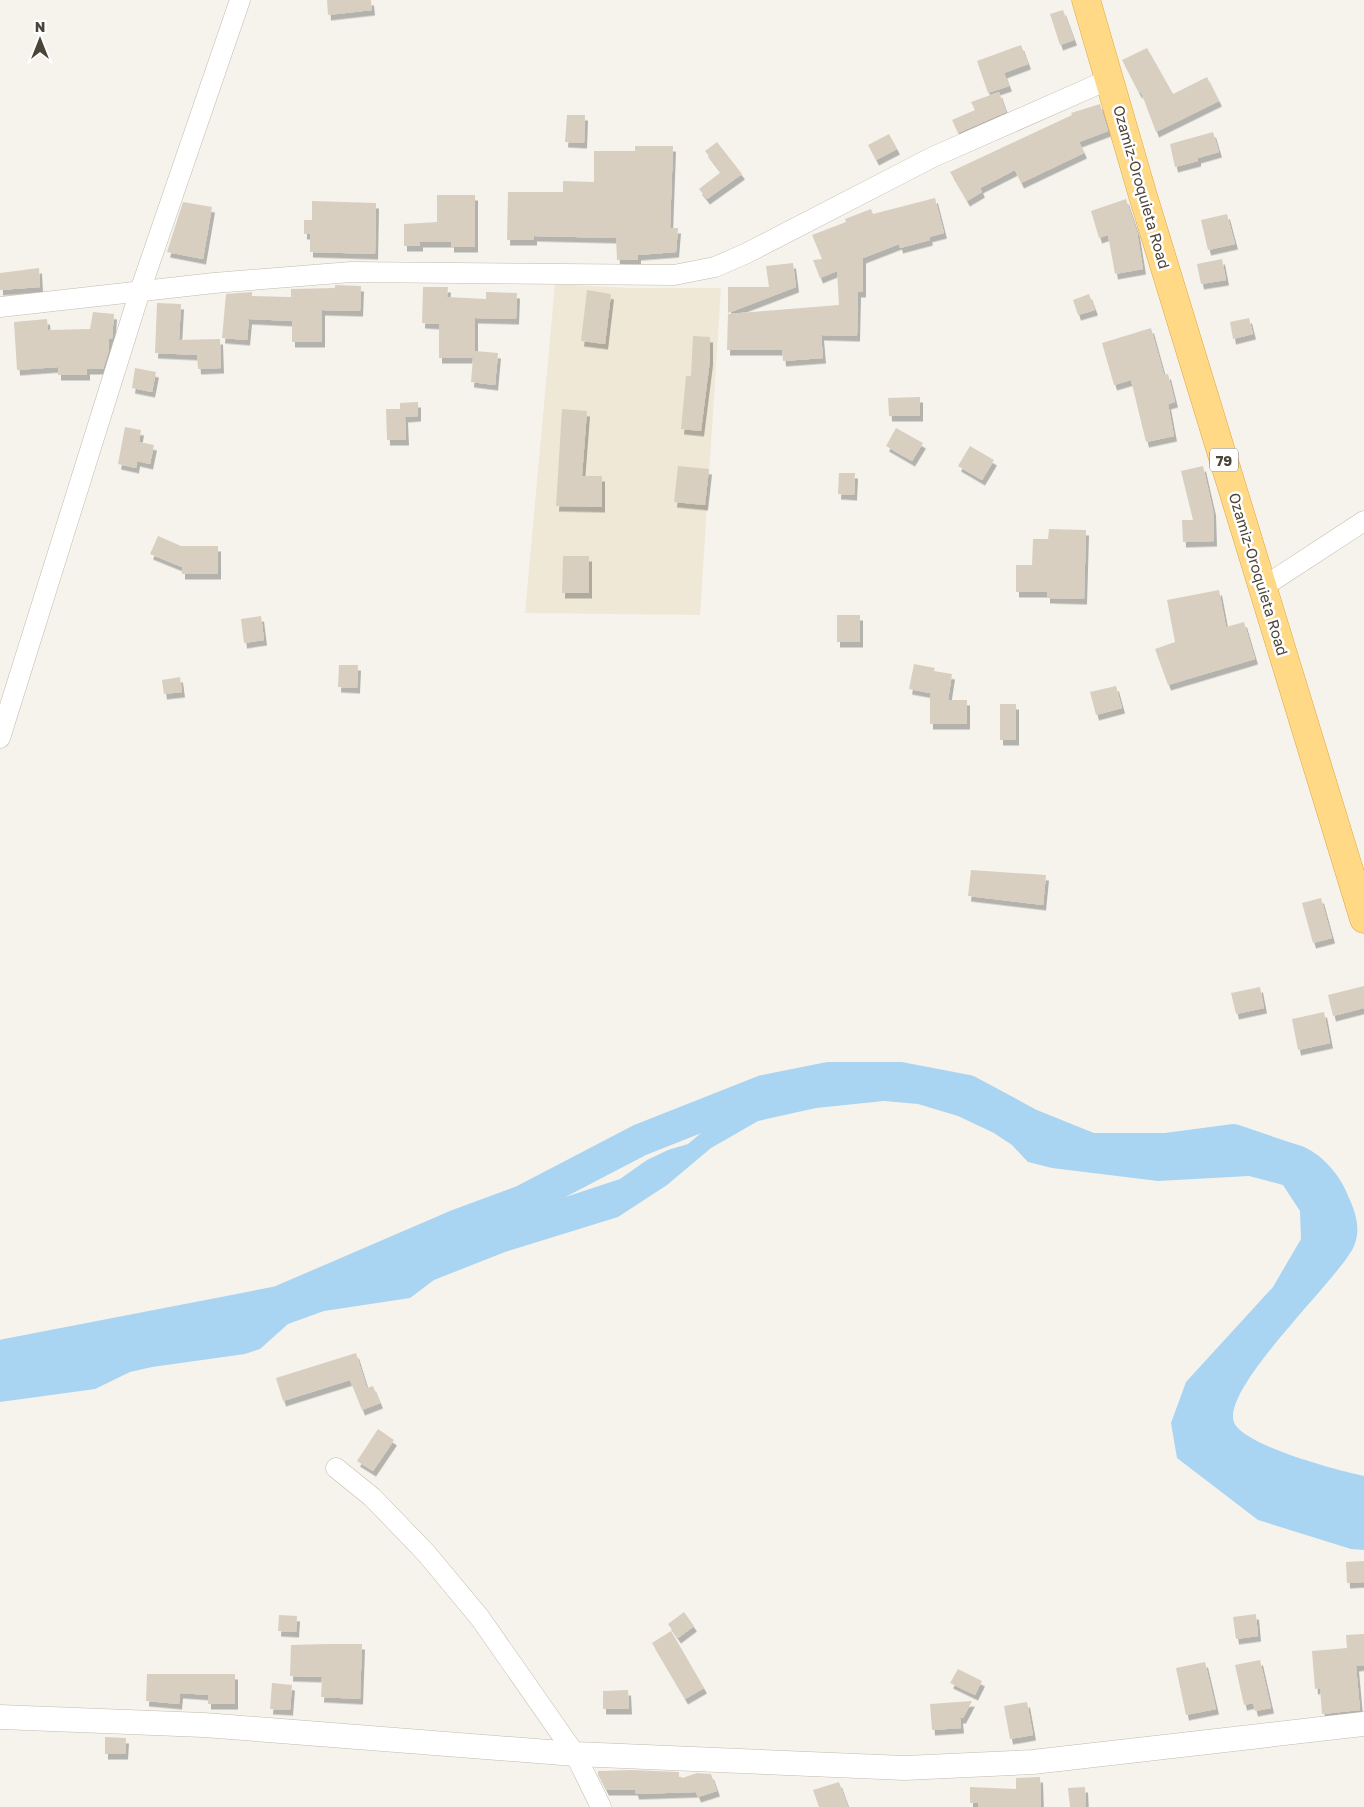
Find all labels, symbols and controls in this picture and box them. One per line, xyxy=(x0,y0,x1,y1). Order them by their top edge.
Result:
north arrow xyxy=(15,15,65,65)
text: N xyxy=(35,18,45,35)
street label: Ozamiz-Oroquieta Road xyxy=(1110,103,1174,271)
road number: 79 xyxy=(1210,448,1238,472)
street label: Ozamiz-Oroquieta Road xyxy=(1226,490,1292,658)

